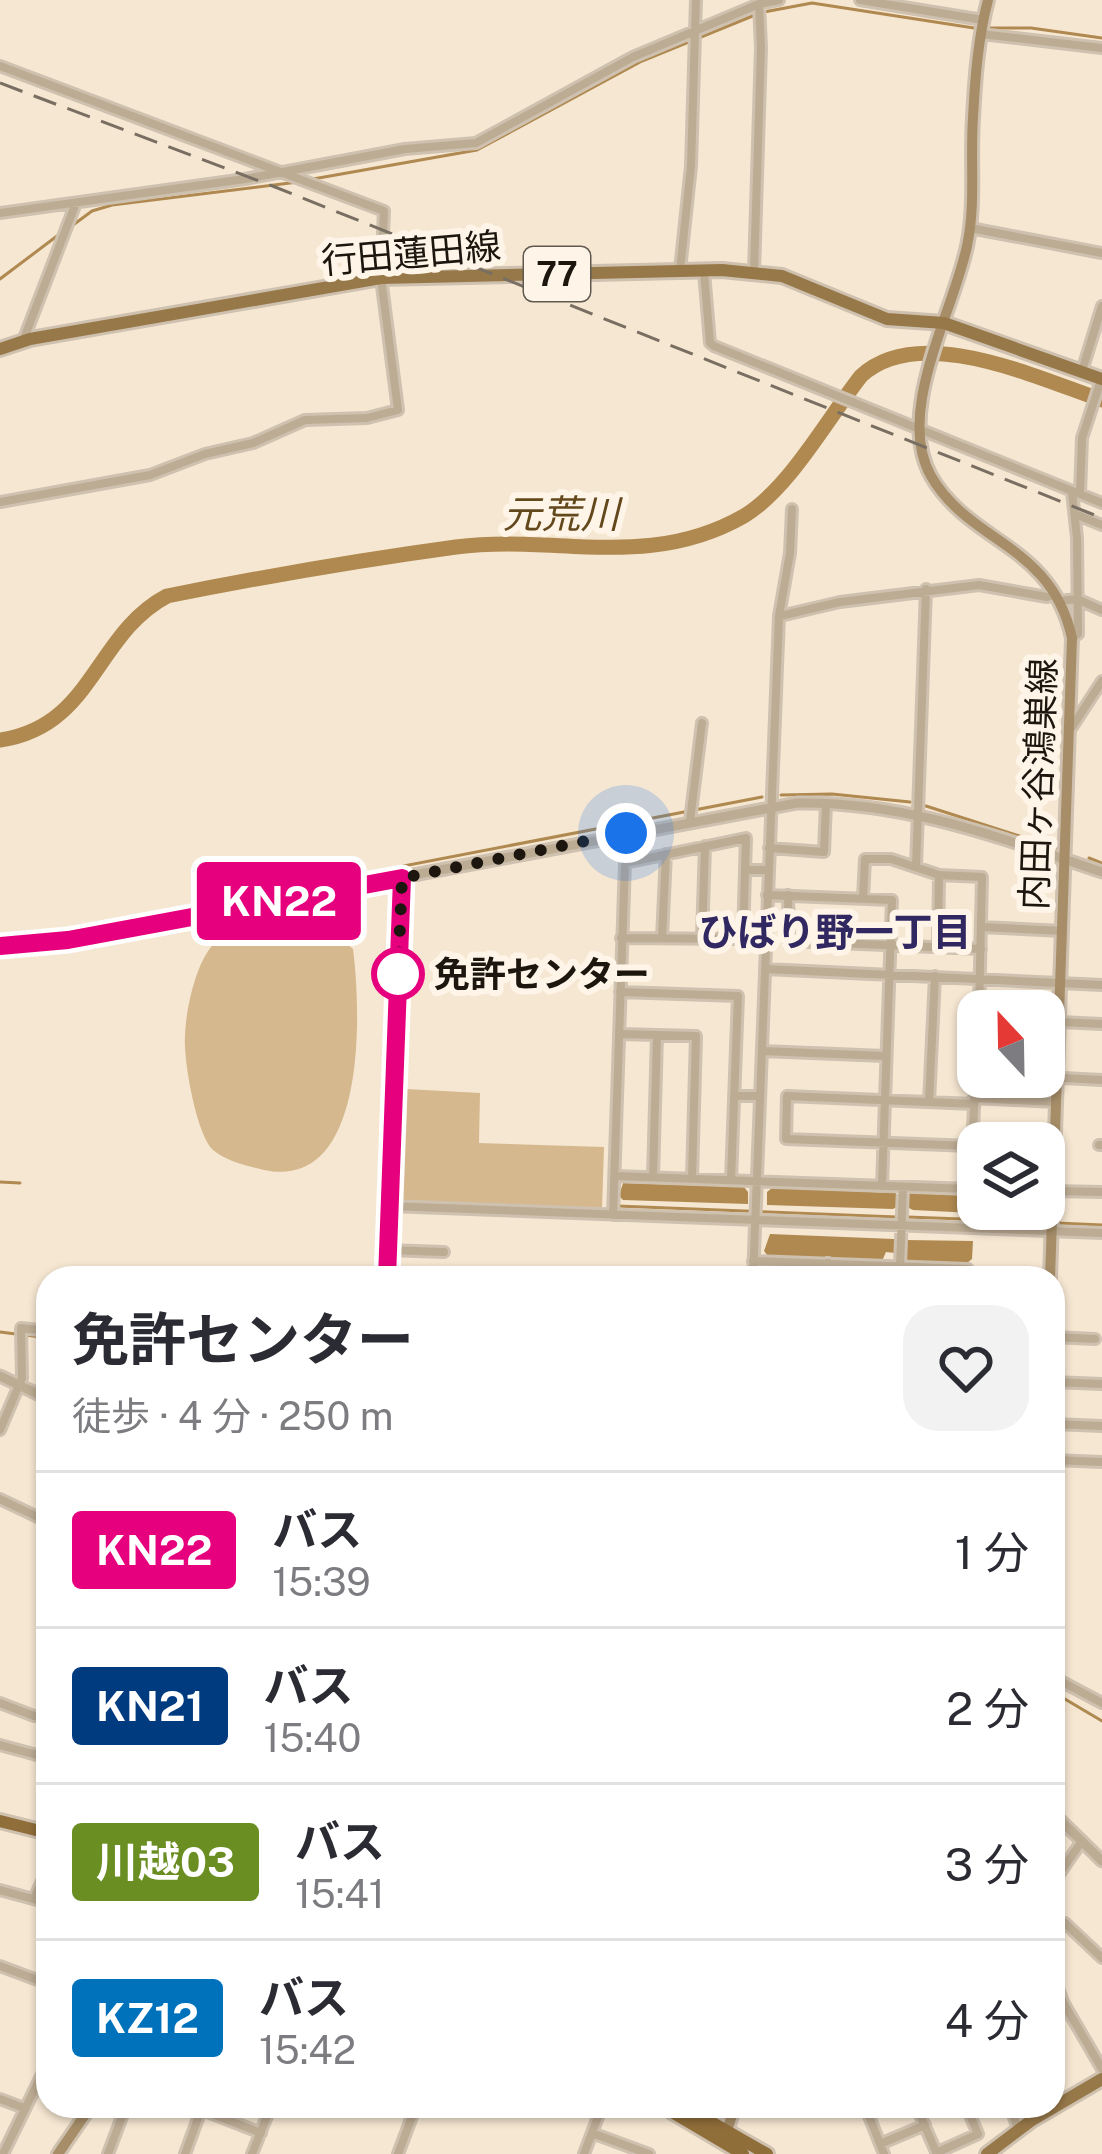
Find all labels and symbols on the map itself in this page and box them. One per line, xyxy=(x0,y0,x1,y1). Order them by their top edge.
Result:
street label: 行田蓮田線 xyxy=(320,224,502,282)
road number: 77 xyxy=(524,247,590,301)
water label: 元荒川 xyxy=(502,491,623,537)
street label: 内田ヶ谷鴻巣線 xyxy=(1013,657,1063,911)
your location xyxy=(596,803,656,863)
line badge: KN22 xyxy=(195,862,363,940)
district label: ひばり野一丁目 xyxy=(698,909,972,955)
marker: 免許センター xyxy=(373,949,423,999)
place label: 免許センター xyxy=(434,953,650,995)
north arrow xyxy=(957,990,1065,1098)

